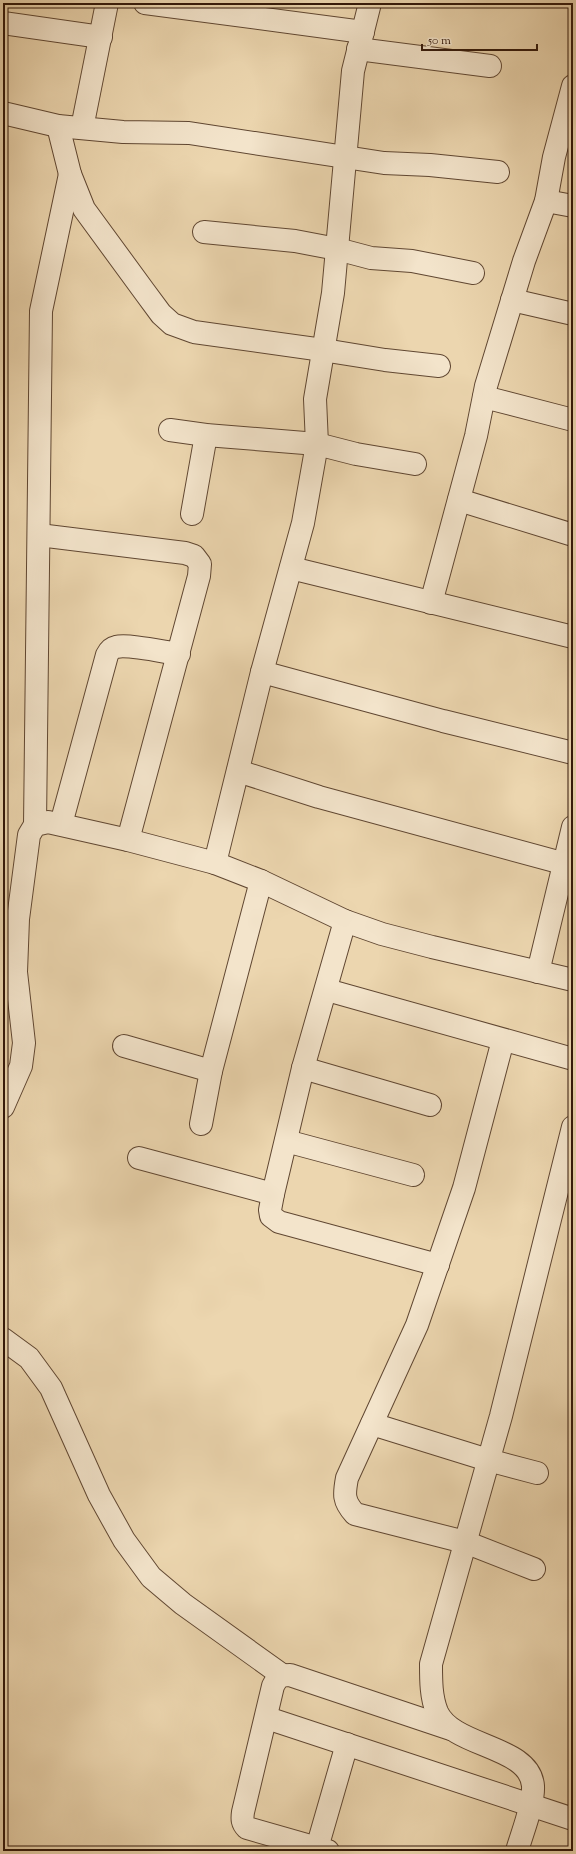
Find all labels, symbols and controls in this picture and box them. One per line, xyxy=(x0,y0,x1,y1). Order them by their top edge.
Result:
scale bar xyxy=(422,26,537,52)
text: 50 m xyxy=(427,32,451,50)

